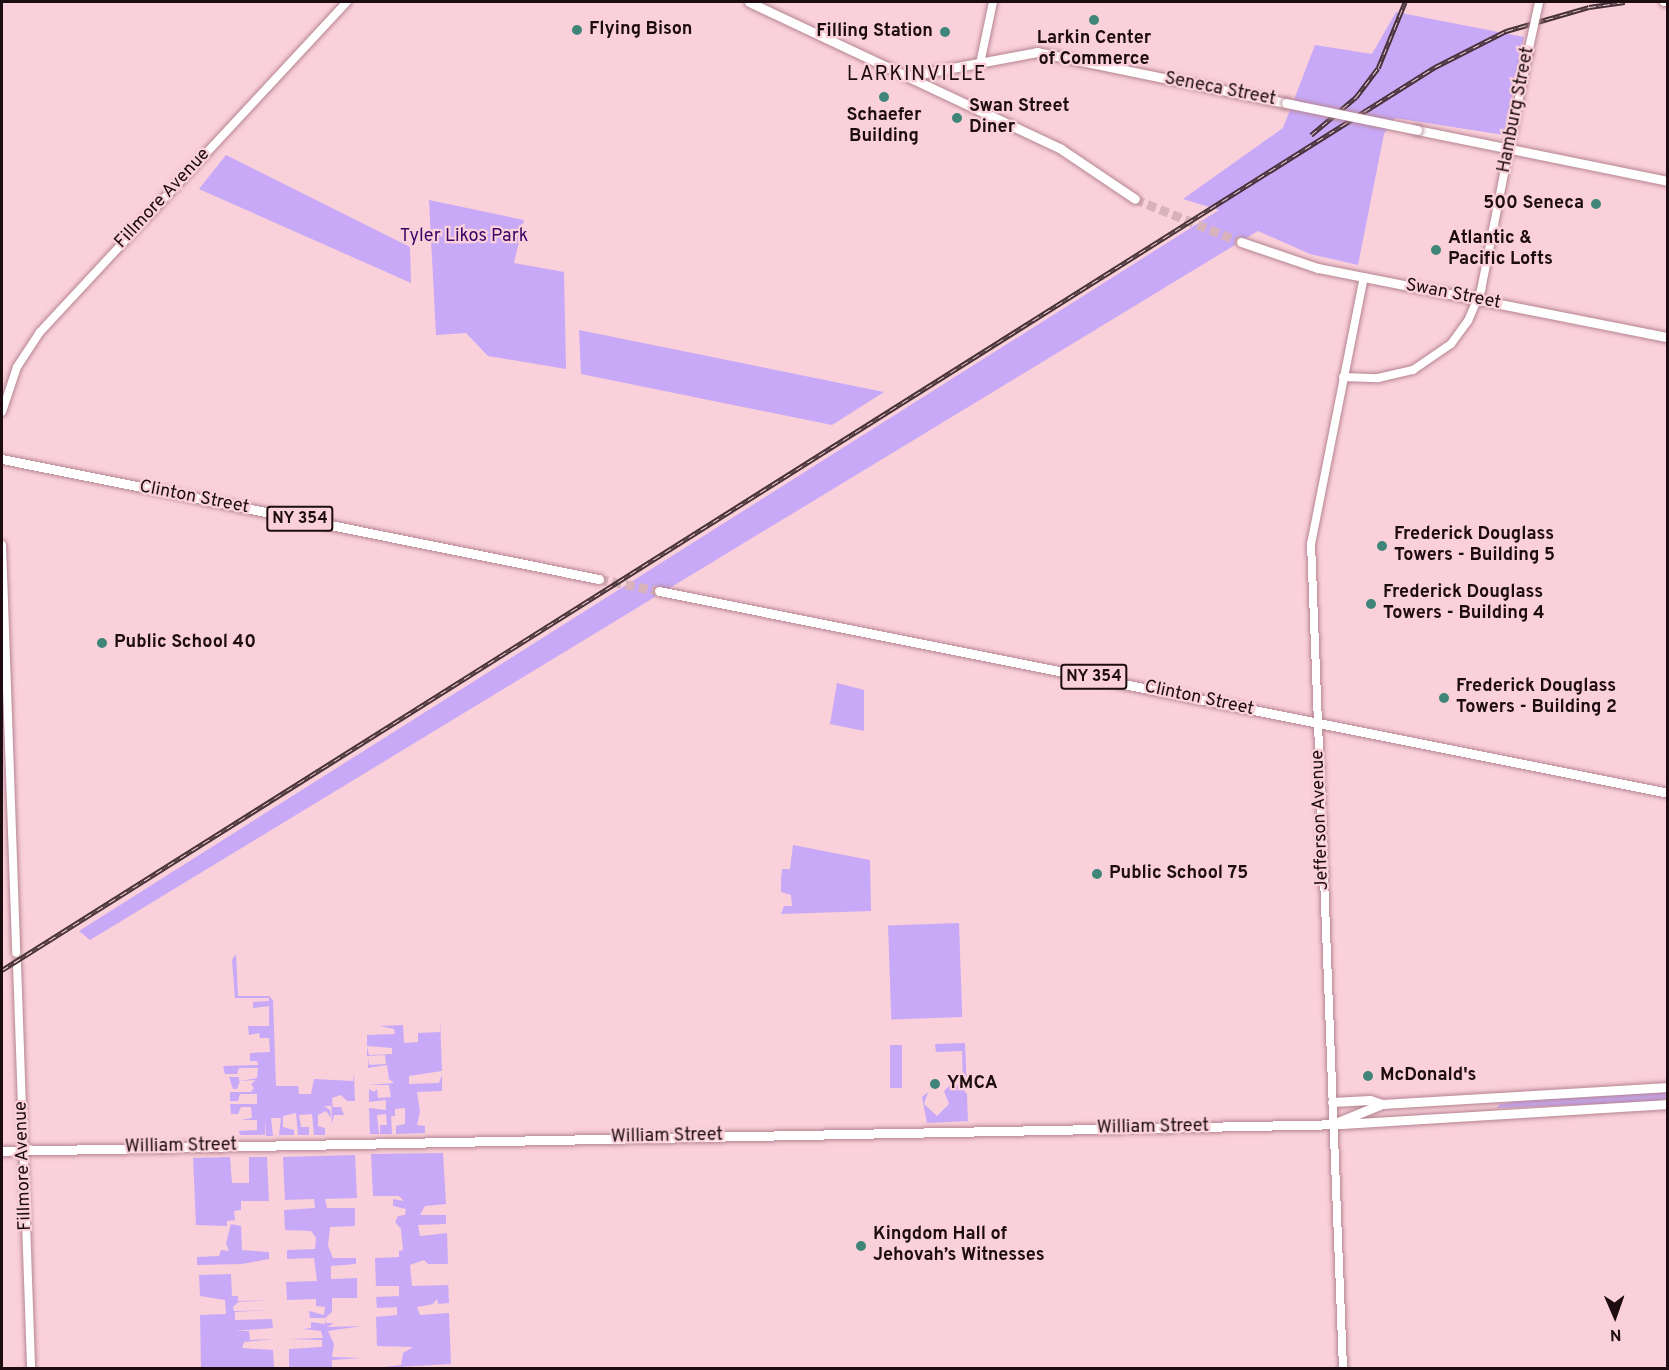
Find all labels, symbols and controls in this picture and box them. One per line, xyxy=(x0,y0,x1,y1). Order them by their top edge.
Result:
marker: Larkin Center of Commerce xyxy=(1087,13,1101,27)
place label: Flying Bison xyxy=(589,19,692,41)
place label: Filling Station xyxy=(816,21,933,43)
marker: Flying Bison xyxy=(570,23,584,37)
marker: Filling Station xyxy=(938,25,952,39)
place label: Larkin Center of Commerce xyxy=(1037,29,1151,72)
street label: Hamburg Street xyxy=(1494,45,1540,175)
district label: LARKINVILLE xyxy=(847,63,987,87)
street label: Seneca Street xyxy=(1163,69,1277,111)
marker: Schaefer Building xyxy=(877,90,891,104)
place label: Swan Street Diner xyxy=(969,97,1070,140)
place label: Schaefer Building xyxy=(847,106,921,148)
marker: Swan Street Diner xyxy=(950,111,964,125)
street label: Fillmore Avenue xyxy=(111,144,215,254)
place label: 500 Seneca xyxy=(1483,193,1584,215)
marker: 500 Seneca xyxy=(1589,197,1603,211)
park label: Tyler Likos Park xyxy=(400,226,528,248)
place label: Atlantic & Pacific Lofts xyxy=(1448,229,1553,272)
marker: Atlantic & Pacific Lofts xyxy=(1429,243,1443,257)
street label: Swan Street xyxy=(1404,275,1502,315)
street label: Clinton Street xyxy=(137,477,251,519)
road number: NY 354 xyxy=(266,506,334,532)
place label: Frederick Douglass Towers - Building 5 xyxy=(1394,525,1555,568)
marker: Frederick Douglass Towers - Building 5 xyxy=(1375,539,1389,553)
place label: Frederick Douglass Towers - Building 4 xyxy=(1383,583,1544,626)
marker: Frederick Douglass Towers - Building 4 xyxy=(1364,597,1378,611)
place label: Public School 40 xyxy=(114,632,256,654)
marker: Public School 40 xyxy=(95,636,109,650)
road number: NY 354 xyxy=(1060,664,1128,690)
street label: Clinton Street xyxy=(1142,677,1256,721)
place label: Frederick Douglass Towers - Building 2 xyxy=(1456,677,1617,720)
marker: Frederick Douglass Towers - Building 2 xyxy=(1437,691,1451,705)
street label: Jefferson Avenue xyxy=(1308,749,1334,891)
place label: Public School 75 xyxy=(1109,863,1248,885)
marker: Public School 75 xyxy=(1090,867,1104,881)
place label: McDonald's xyxy=(1380,1065,1476,1087)
marker: McDonald's xyxy=(1361,1069,1375,1083)
place label: YMCA xyxy=(947,1073,998,1095)
marker: YMCA xyxy=(928,1077,942,1091)
street label: Fillmore Avenue xyxy=(11,1101,37,1231)
street label: William Street xyxy=(1097,1116,1209,1140)
street label: William Street xyxy=(611,1125,723,1149)
street label: William Street xyxy=(125,1135,237,1159)
place label: Kingdom Hall of Jehovah’s Witnesses xyxy=(873,1225,1044,1268)
marker: Kingdom Hall of Jehovah’s Witnesses xyxy=(854,1239,868,1253)
north arrow xyxy=(1585,1286,1645,1346)
text: N xyxy=(1610,1324,1622,1344)

